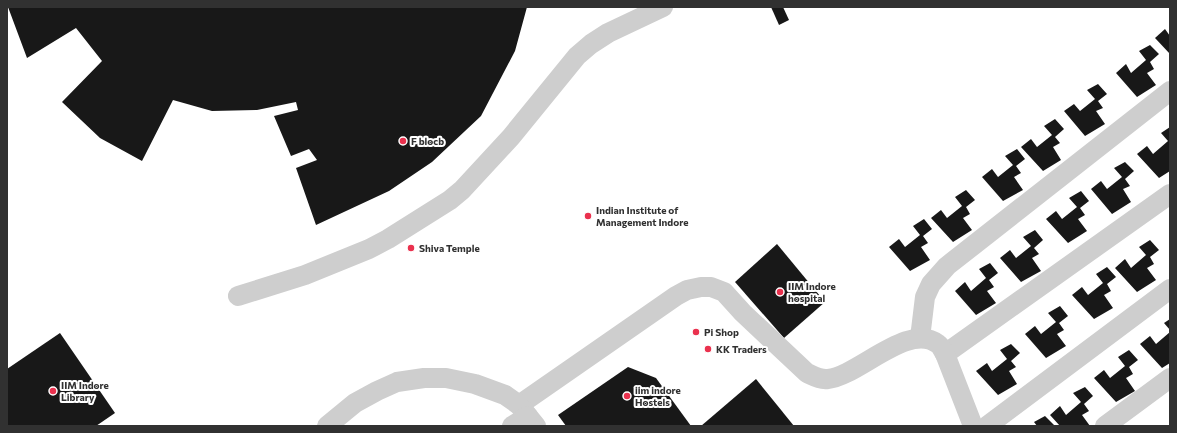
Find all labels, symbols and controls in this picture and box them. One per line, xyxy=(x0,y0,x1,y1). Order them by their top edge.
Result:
place label: F blocb xyxy=(411,135,444,147)
marker: F blocb xyxy=(398,136,408,146)
place label: Indian Institute of Management Indore xyxy=(596,204,688,228)
marker: Indian Institute of Management Indore xyxy=(583,211,593,221)
place label: Shiva Temple xyxy=(419,242,480,254)
marker: Shiva Temple xyxy=(406,243,416,253)
place label: IIM Indore hospital xyxy=(788,280,836,304)
marker: IIM Indore hospital xyxy=(775,287,785,297)
place label: Pi Shop xyxy=(704,326,739,338)
marker: Pi Shop xyxy=(691,327,701,337)
place label: KK Traders xyxy=(716,343,767,355)
marker: KK Traders xyxy=(703,344,713,354)
place label: IIM Indore Library xyxy=(61,379,109,403)
place label: iim indore Hostels xyxy=(635,384,681,408)
marker: IIM Indore Library xyxy=(48,386,58,396)
marker: iim indore Hostels xyxy=(622,391,632,401)

